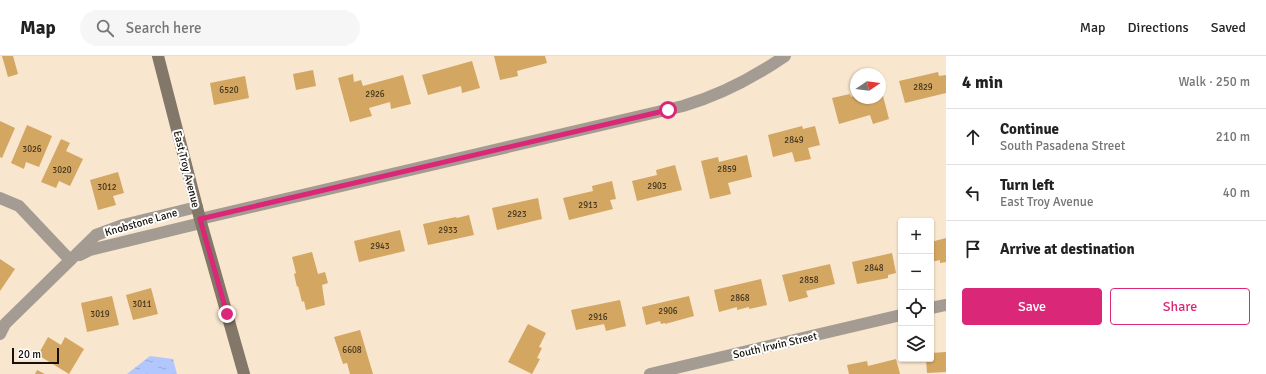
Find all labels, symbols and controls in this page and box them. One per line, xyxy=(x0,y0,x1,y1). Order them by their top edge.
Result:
search box xyxy=(80,10,360,46)
text: Map xyxy=(20,16,56,40)
icon: search xyxy=(94,17,116,39)
text: Search here xyxy=(126,19,201,37)
text: Map xyxy=(1080,19,1106,36)
text: Directions xyxy=(1128,19,1189,36)
text: Saved xyxy=(1211,19,1246,36)
north arrow xyxy=(850,68,886,104)
text: 4 min xyxy=(962,72,1003,93)
text: Walk · 250 m xyxy=(1179,74,1250,90)
house number: 2829 xyxy=(913,82,933,93)
house number: 6520 xyxy=(219,85,239,96)
house number: 2926 xyxy=(365,89,385,100)
route start xyxy=(659,101,677,119)
text: Continue xyxy=(1000,120,1059,138)
icon: ahead xyxy=(962,126,984,148)
street label: East Troy Avenue xyxy=(171,129,202,209)
text: 210 m xyxy=(1216,129,1250,145)
house number: 2849 xyxy=(784,135,804,146)
text: South Pasadena Street xyxy=(1000,138,1125,154)
house number: 3026 xyxy=(22,144,42,155)
house number: 2859 xyxy=(717,164,737,175)
house number: 3020 xyxy=(52,165,72,176)
text: Turn left xyxy=(1000,176,1054,194)
house number: 2903 xyxy=(647,181,667,192)
house number: 3012 xyxy=(97,182,117,193)
icon: left xyxy=(962,182,984,204)
text: 40 m xyxy=(1223,185,1250,201)
text: East Troy Avenue xyxy=(1000,194,1093,210)
house number: 2913 xyxy=(578,200,598,211)
street label: Knobstone Lane xyxy=(103,206,179,239)
house number: 2923 xyxy=(507,209,527,220)
map controls xyxy=(898,218,934,362)
button: + xyxy=(898,218,934,254)
house number: 2933 xyxy=(438,225,458,236)
icon: arrive xyxy=(962,238,984,260)
text: Arrive at destination xyxy=(1000,240,1135,258)
house number: 2943 xyxy=(370,241,390,252)
button: − xyxy=(898,254,934,290)
house number: 2848 xyxy=(864,263,884,274)
house number: 2858 xyxy=(799,275,819,286)
button: Save xyxy=(962,288,1102,325)
button: Share xyxy=(1110,288,1250,325)
button: locate xyxy=(898,290,934,326)
house number: 2868 xyxy=(730,293,750,304)
house number: 3011 xyxy=(132,299,152,310)
route end xyxy=(218,305,236,323)
house number: 2906 xyxy=(658,306,678,317)
house number: 3019 xyxy=(90,309,110,320)
house number: 2916 xyxy=(588,312,608,323)
button: layers xyxy=(898,326,934,362)
street label: South Irwin Street xyxy=(732,329,819,361)
house number: 6608 xyxy=(342,345,362,356)
scale bar xyxy=(12,346,59,365)
text: 20 m xyxy=(18,348,41,361)

